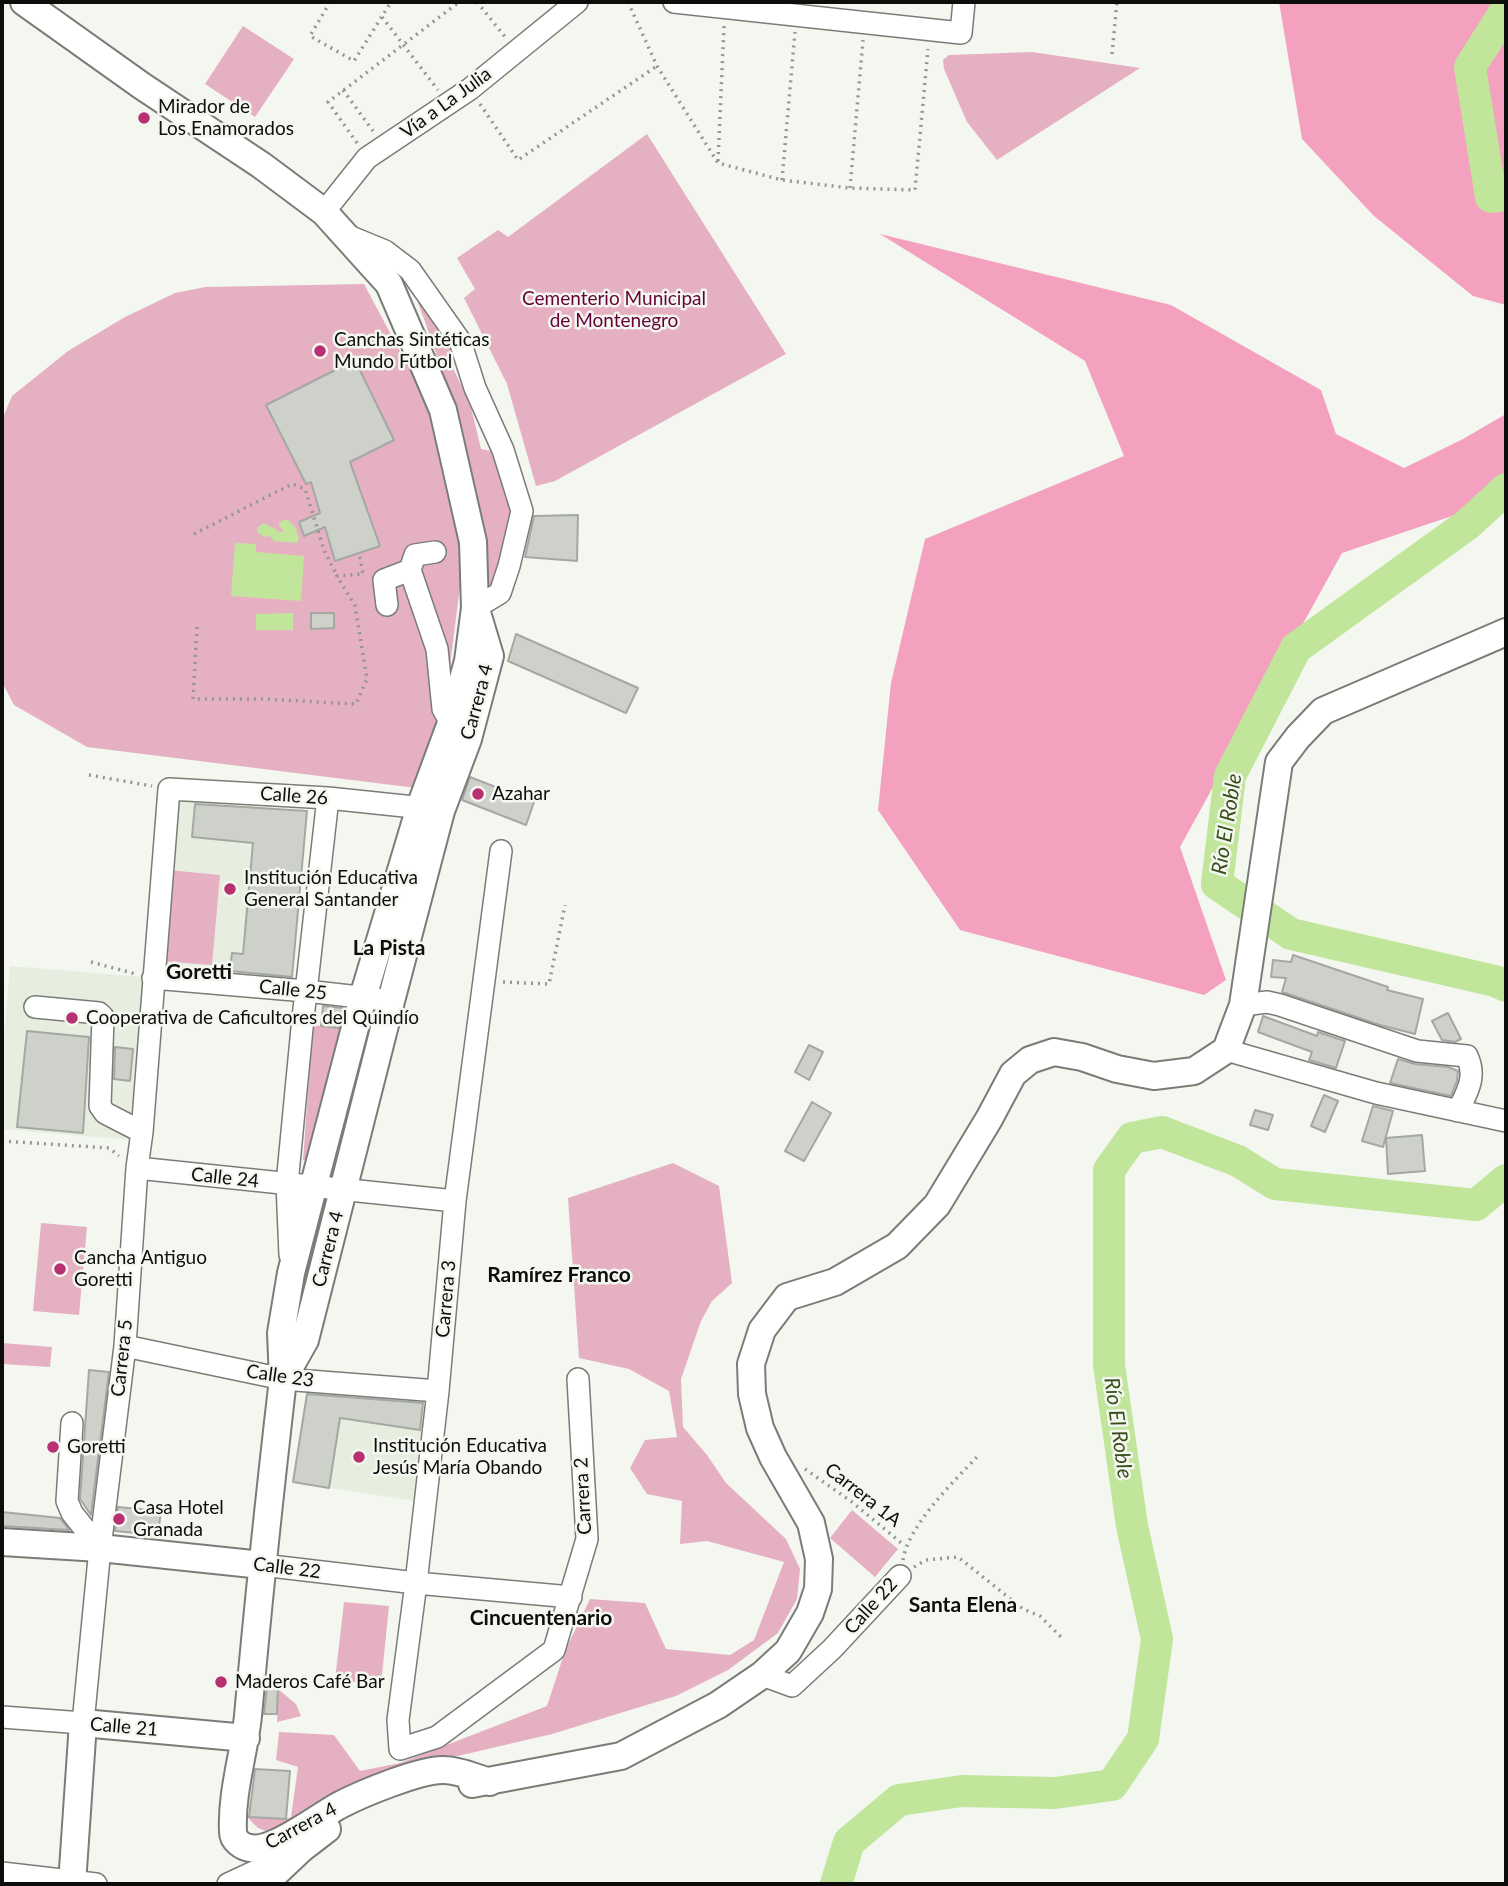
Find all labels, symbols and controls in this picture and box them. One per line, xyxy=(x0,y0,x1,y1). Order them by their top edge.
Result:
street label: Vía a La Julia xyxy=(396,62,496,144)
place label: Mirador de Los Enamorados xyxy=(158,96,294,140)
marker: Mirador de Los Enamorados xyxy=(136,110,152,126)
park label: Cementerio Municipal de Montenegro xyxy=(522,288,706,332)
place label: Canchas Sintéticas Mundo Fútbol xyxy=(334,329,489,373)
marker: Canchas Sintéticas Mundo Fútbol xyxy=(312,343,328,359)
street label: Carrera 4 xyxy=(456,662,498,742)
water label: Río El Roble xyxy=(1207,772,1247,876)
street label: Calle 26 xyxy=(259,782,329,810)
place label: Azahar xyxy=(492,783,550,805)
marker: Azahar xyxy=(470,786,486,802)
place label: Institución Educativa General Santander xyxy=(244,867,418,911)
marker: Institución Educativa General Santander xyxy=(222,881,238,897)
district label: La Pista xyxy=(353,935,425,961)
district label: Goretti xyxy=(166,959,232,985)
street label: Calle 25 xyxy=(258,975,328,1005)
place label: Cooperativa de Caficultores del Quindío xyxy=(86,1007,419,1029)
marker: Cooperativa de Caficultores del Quindío xyxy=(64,1010,80,1026)
street label: Calle 24 xyxy=(190,1163,260,1193)
street label: Carrera 4 xyxy=(308,1209,348,1289)
place label: Cancha Antiguo Goretti xyxy=(74,1247,207,1291)
street label: Carrera 3 xyxy=(431,1259,461,1339)
marker: Cancha Antiguo Goretti xyxy=(52,1261,68,1277)
district label: Ramírez Franco xyxy=(487,1262,631,1288)
street label: Carrera 5 xyxy=(107,1318,137,1398)
street label: Calle 23 xyxy=(245,1360,315,1392)
water label: Río El Roble xyxy=(1098,1376,1138,1480)
place label: Institución Educativa Jesús María Obando xyxy=(373,1435,547,1479)
place label: Goretti xyxy=(67,1436,126,1458)
marker: Goretti xyxy=(45,1439,61,1455)
marker: Institución Educativa Jesús María Obando xyxy=(351,1449,367,1465)
street label: Carrera 2 xyxy=(570,1457,596,1535)
street label: Carrera 1A xyxy=(820,1458,906,1532)
place label: Casa Hotel Granada xyxy=(133,1497,224,1541)
marker: Casa Hotel Granada xyxy=(111,1511,127,1527)
street label: Calle 22 xyxy=(252,1553,322,1583)
street label: Calle 22 xyxy=(840,1573,902,1639)
district label: Santa Elena xyxy=(909,1592,1017,1618)
district label: Cincuentenario xyxy=(470,1605,612,1631)
place label: Maderos Café Bar xyxy=(235,1671,385,1693)
marker: Maderos Café Bar xyxy=(213,1674,229,1690)
street label: Calle 21 xyxy=(89,1713,159,1741)
street label: Carrera 4 xyxy=(261,1798,341,1854)

